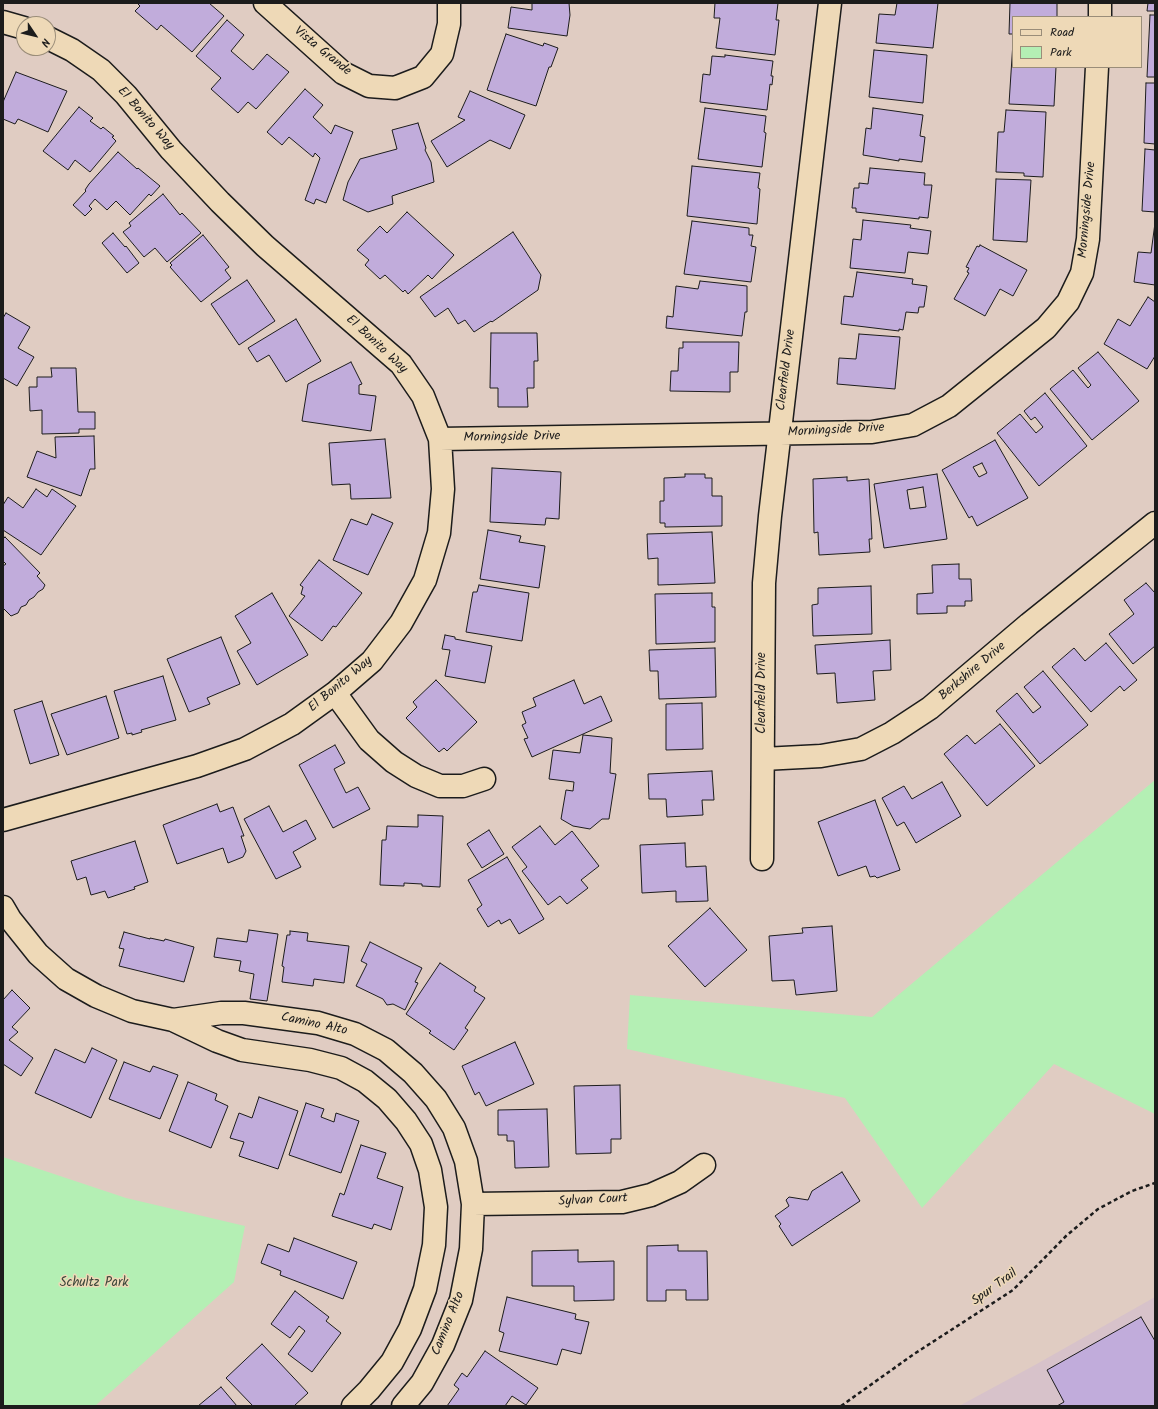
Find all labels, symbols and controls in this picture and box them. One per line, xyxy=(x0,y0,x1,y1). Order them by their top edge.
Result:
north arrow xyxy=(16,16,56,56)
legend xyxy=(1012,16,1142,68)
text: Road xyxy=(1050,23,1074,42)
street label: Vista Grande xyxy=(290,24,354,80)
text: N xyxy=(36,34,54,50)
text: Park xyxy=(1050,43,1072,62)
street label: El Bonito Way xyxy=(113,84,177,154)
street label: Morningside Drive xyxy=(1076,161,1100,259)
street label: El Bonito Way xyxy=(342,312,410,378)
street label: Clearfield Drive xyxy=(774,328,800,412)
street label: Morningside Drive xyxy=(787,421,885,441)
street label: Morningside Drive xyxy=(463,429,561,447)
street label: Berkshire Drive xyxy=(936,639,1010,705)
street label: Clearfield Drive xyxy=(755,652,771,734)
street label: El Bonito Way xyxy=(306,654,376,716)
street label: Camino Alto xyxy=(279,1010,349,1040)
street label: Sylvan Court xyxy=(558,1191,628,1211)
street label: Spur Trail xyxy=(969,1266,1021,1310)
park label: Schultz Park xyxy=(60,1276,128,1292)
street label: Camino Alto xyxy=(429,1290,469,1358)

